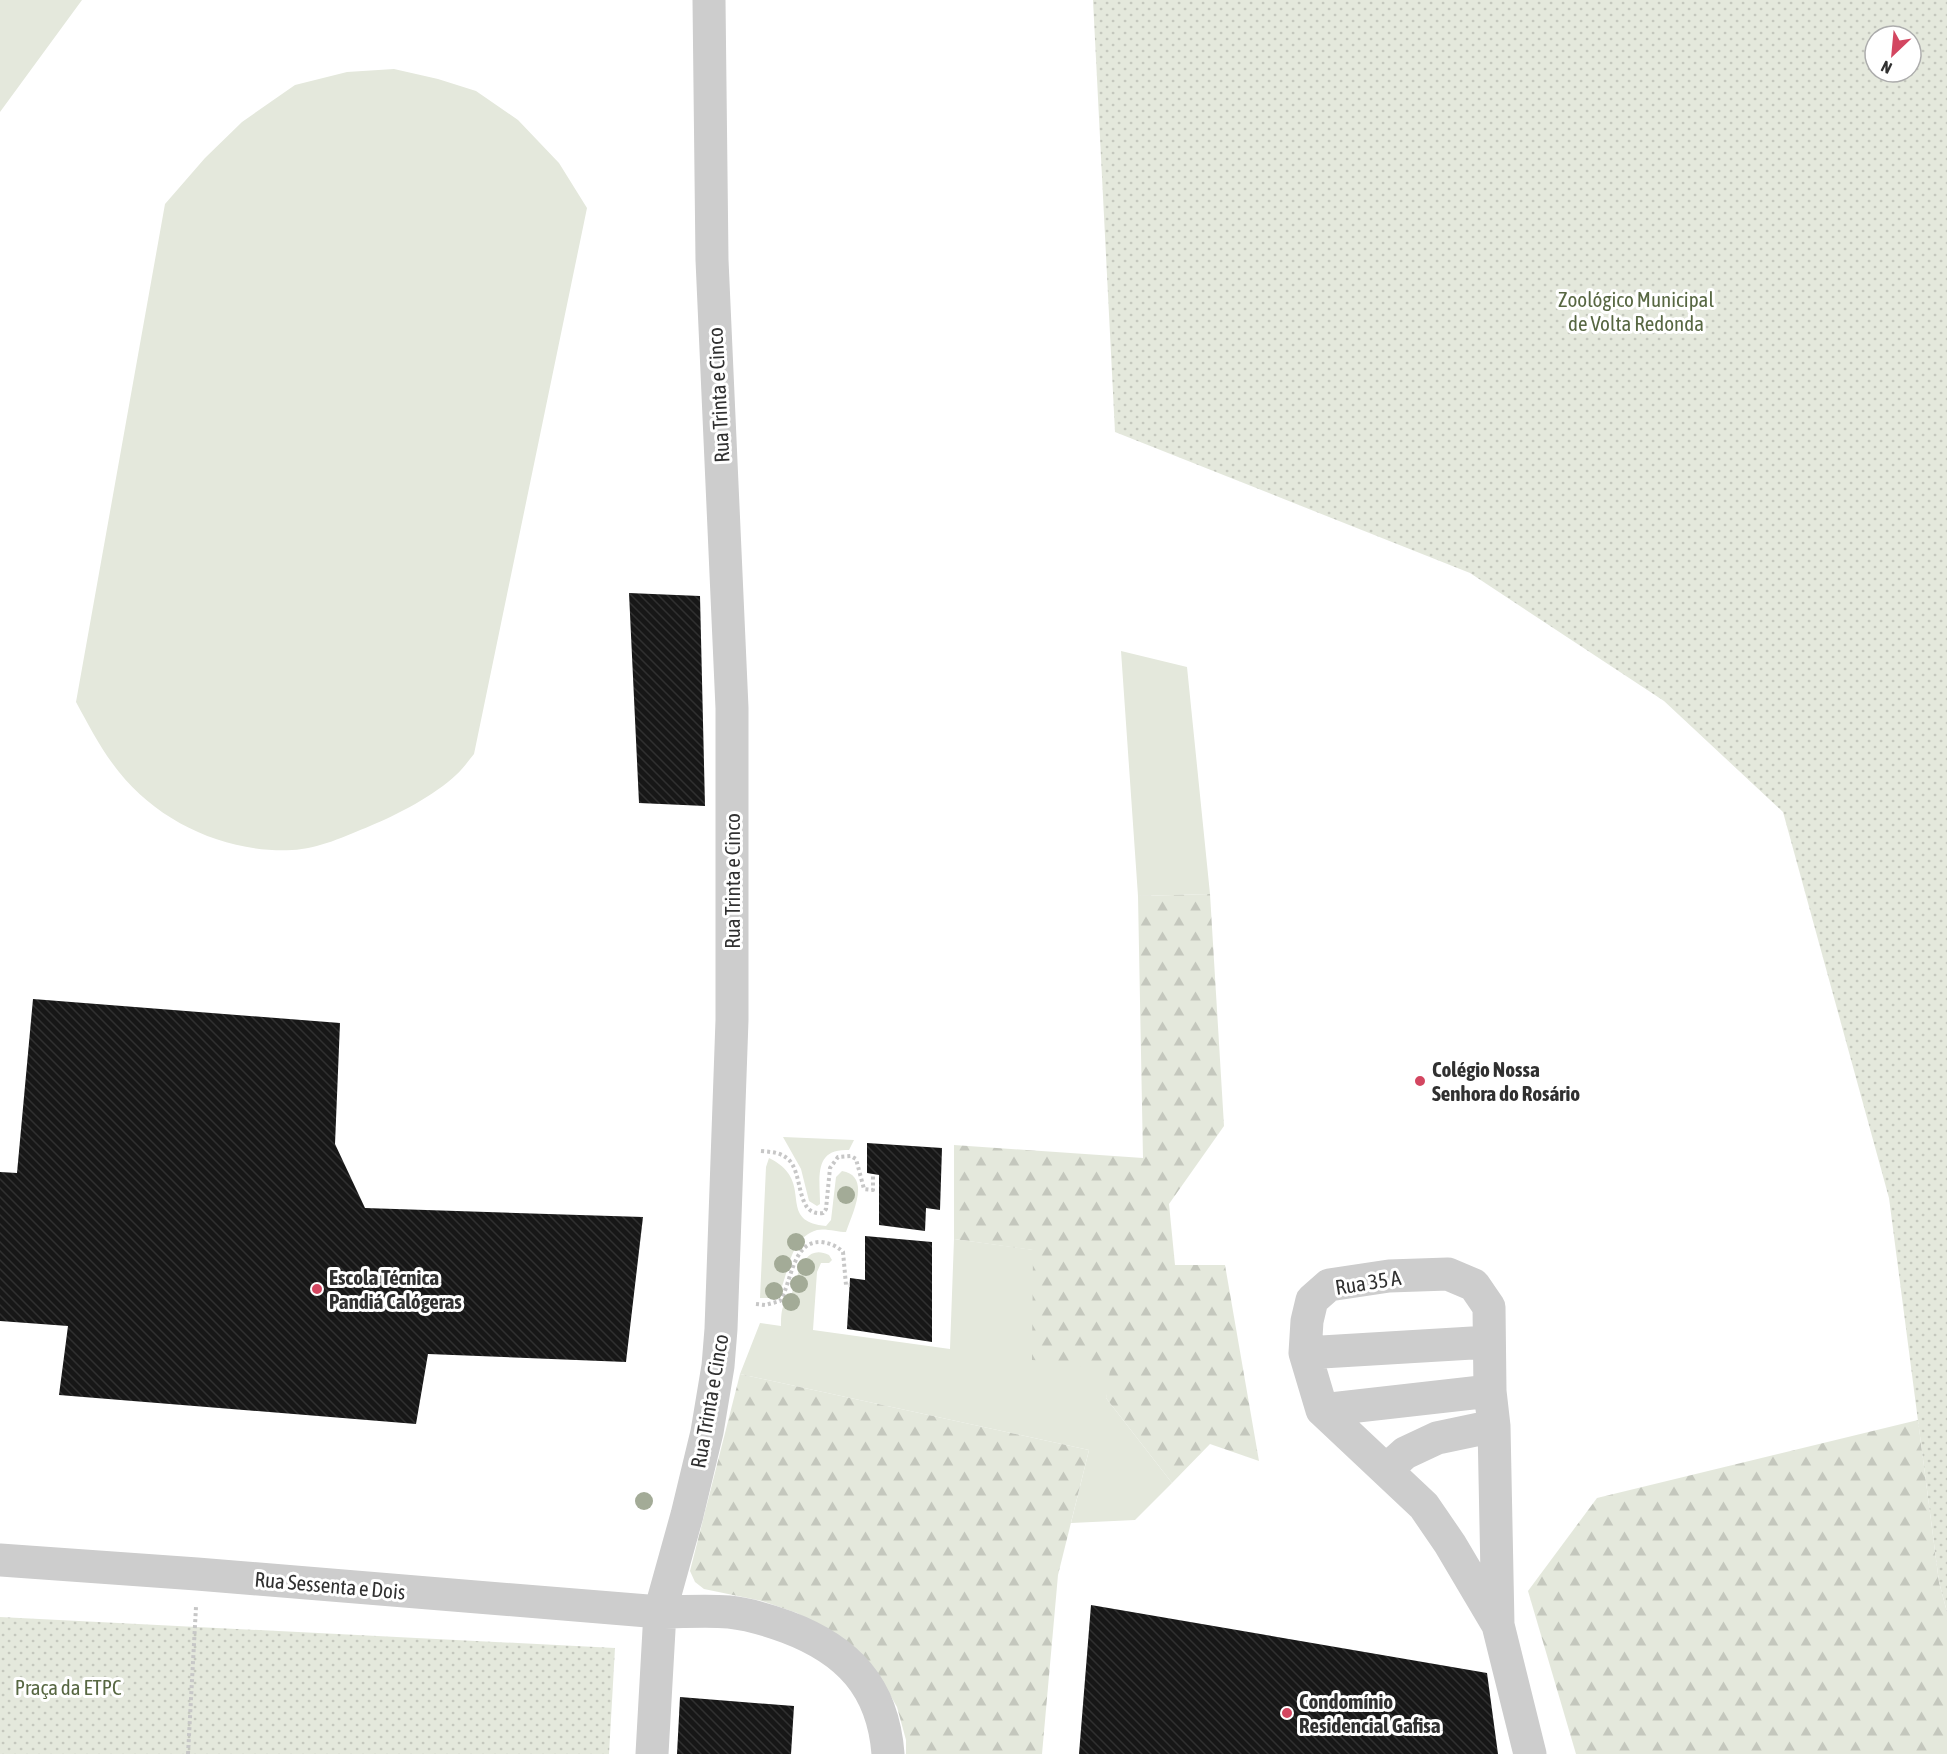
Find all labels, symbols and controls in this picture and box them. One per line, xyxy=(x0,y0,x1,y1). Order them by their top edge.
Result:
north arrow xyxy=(1863,24,1923,84)
text: N xyxy=(1878,57,1895,78)
park label: Zoológico Municipal de Volta Redonda xyxy=(1558,287,1714,335)
street label: Rua Trinta e Cinco xyxy=(702,327,734,463)
street label: Rua Trinta e Cinco xyxy=(720,813,744,949)
place label: Colégio Nossa Senhora do Rosário xyxy=(1432,1057,1580,1105)
marker: Colégio Nossa Senhora do Rosário xyxy=(1413,1074,1427,1088)
place label: Escola Técnica Pandiá Calógeras xyxy=(329,1265,462,1313)
street label: Rua 35 A xyxy=(1333,1265,1403,1299)
marker: Escola Técnica Pandiá Calógeras xyxy=(310,1282,324,1296)
street label: Rua Trinta e Cinco xyxy=(685,1332,733,1470)
street label: Rua Sessenta e Dois xyxy=(254,1566,406,1604)
park label: Praça da ETPC xyxy=(15,1675,122,1699)
place label: Condomínio Residencial Gafisa xyxy=(1299,1689,1441,1737)
marker: Condomínio Residencial Gafisa xyxy=(1280,1706,1294,1720)

